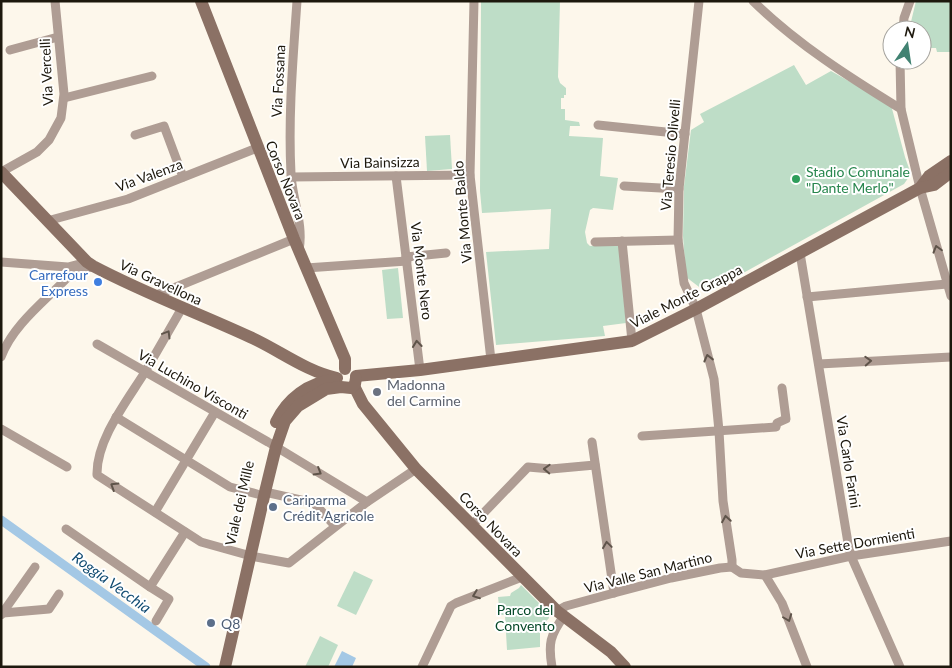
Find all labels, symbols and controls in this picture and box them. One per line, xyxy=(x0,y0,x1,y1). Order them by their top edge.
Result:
north arrow xyxy=(882,20,932,70)
text: N xyxy=(903,22,917,41)
street label: Via Vercelli xyxy=(36,38,56,106)
street label: Via Fossana xyxy=(268,44,288,118)
street label: Via Teresio Olivelli xyxy=(657,98,683,212)
street label: Corso Novara xyxy=(262,138,310,222)
street label: Via Bainsizza xyxy=(340,153,420,171)
street label: Via Valenza xyxy=(113,155,185,195)
street label: Via Monte Baldo xyxy=(449,160,475,264)
place label: Stadio Comunale "Dante Merlo" xyxy=(806,163,910,196)
marker: Stadio Comunale "Dante Merlo" xyxy=(790,173,802,185)
street label: Via Monte Nero xyxy=(408,221,436,321)
one-way arrow xyxy=(933,246,943,254)
street label: Via Gravellona xyxy=(117,255,205,309)
street label: Viale Monte Grappa xyxy=(627,260,745,332)
place label: Carrefour Express xyxy=(29,266,88,299)
marker: Carrefour Express xyxy=(92,276,104,288)
one-way arrow xyxy=(160,331,170,340)
one-way arrow xyxy=(412,339,423,347)
street label: Via Luchino Visconti xyxy=(135,346,251,422)
one-way arrow xyxy=(703,353,714,362)
one-way arrow xyxy=(864,356,872,367)
place label: Madonna del Carmine xyxy=(387,376,461,409)
marker: Madonna del Carmine xyxy=(371,386,383,398)
street label: Via Carlo Farini xyxy=(833,415,865,509)
street label: Viale dei Mille xyxy=(221,459,257,547)
one-way arrow xyxy=(543,463,551,474)
one-way arrow xyxy=(312,465,321,475)
one-way arrow xyxy=(110,483,119,493)
street label: Corso Novara xyxy=(456,488,526,560)
place label: Cariparma Crédit Agricole xyxy=(283,491,374,524)
marker: Cariparma Crédit Agricole xyxy=(267,501,279,513)
one-way arrow xyxy=(721,515,732,523)
street label: Via Sette Dormienti xyxy=(794,524,916,562)
one-way arrow xyxy=(602,540,612,549)
water label: Roggia Vecchia xyxy=(69,547,155,617)
street label: Via Valle San Martino xyxy=(582,548,714,596)
one-way arrow xyxy=(473,589,481,599)
park label: Parco del Convento xyxy=(495,601,555,634)
one-way arrow xyxy=(781,613,792,622)
place label: Q8 xyxy=(221,615,240,632)
marker: Q8 xyxy=(205,617,217,629)

